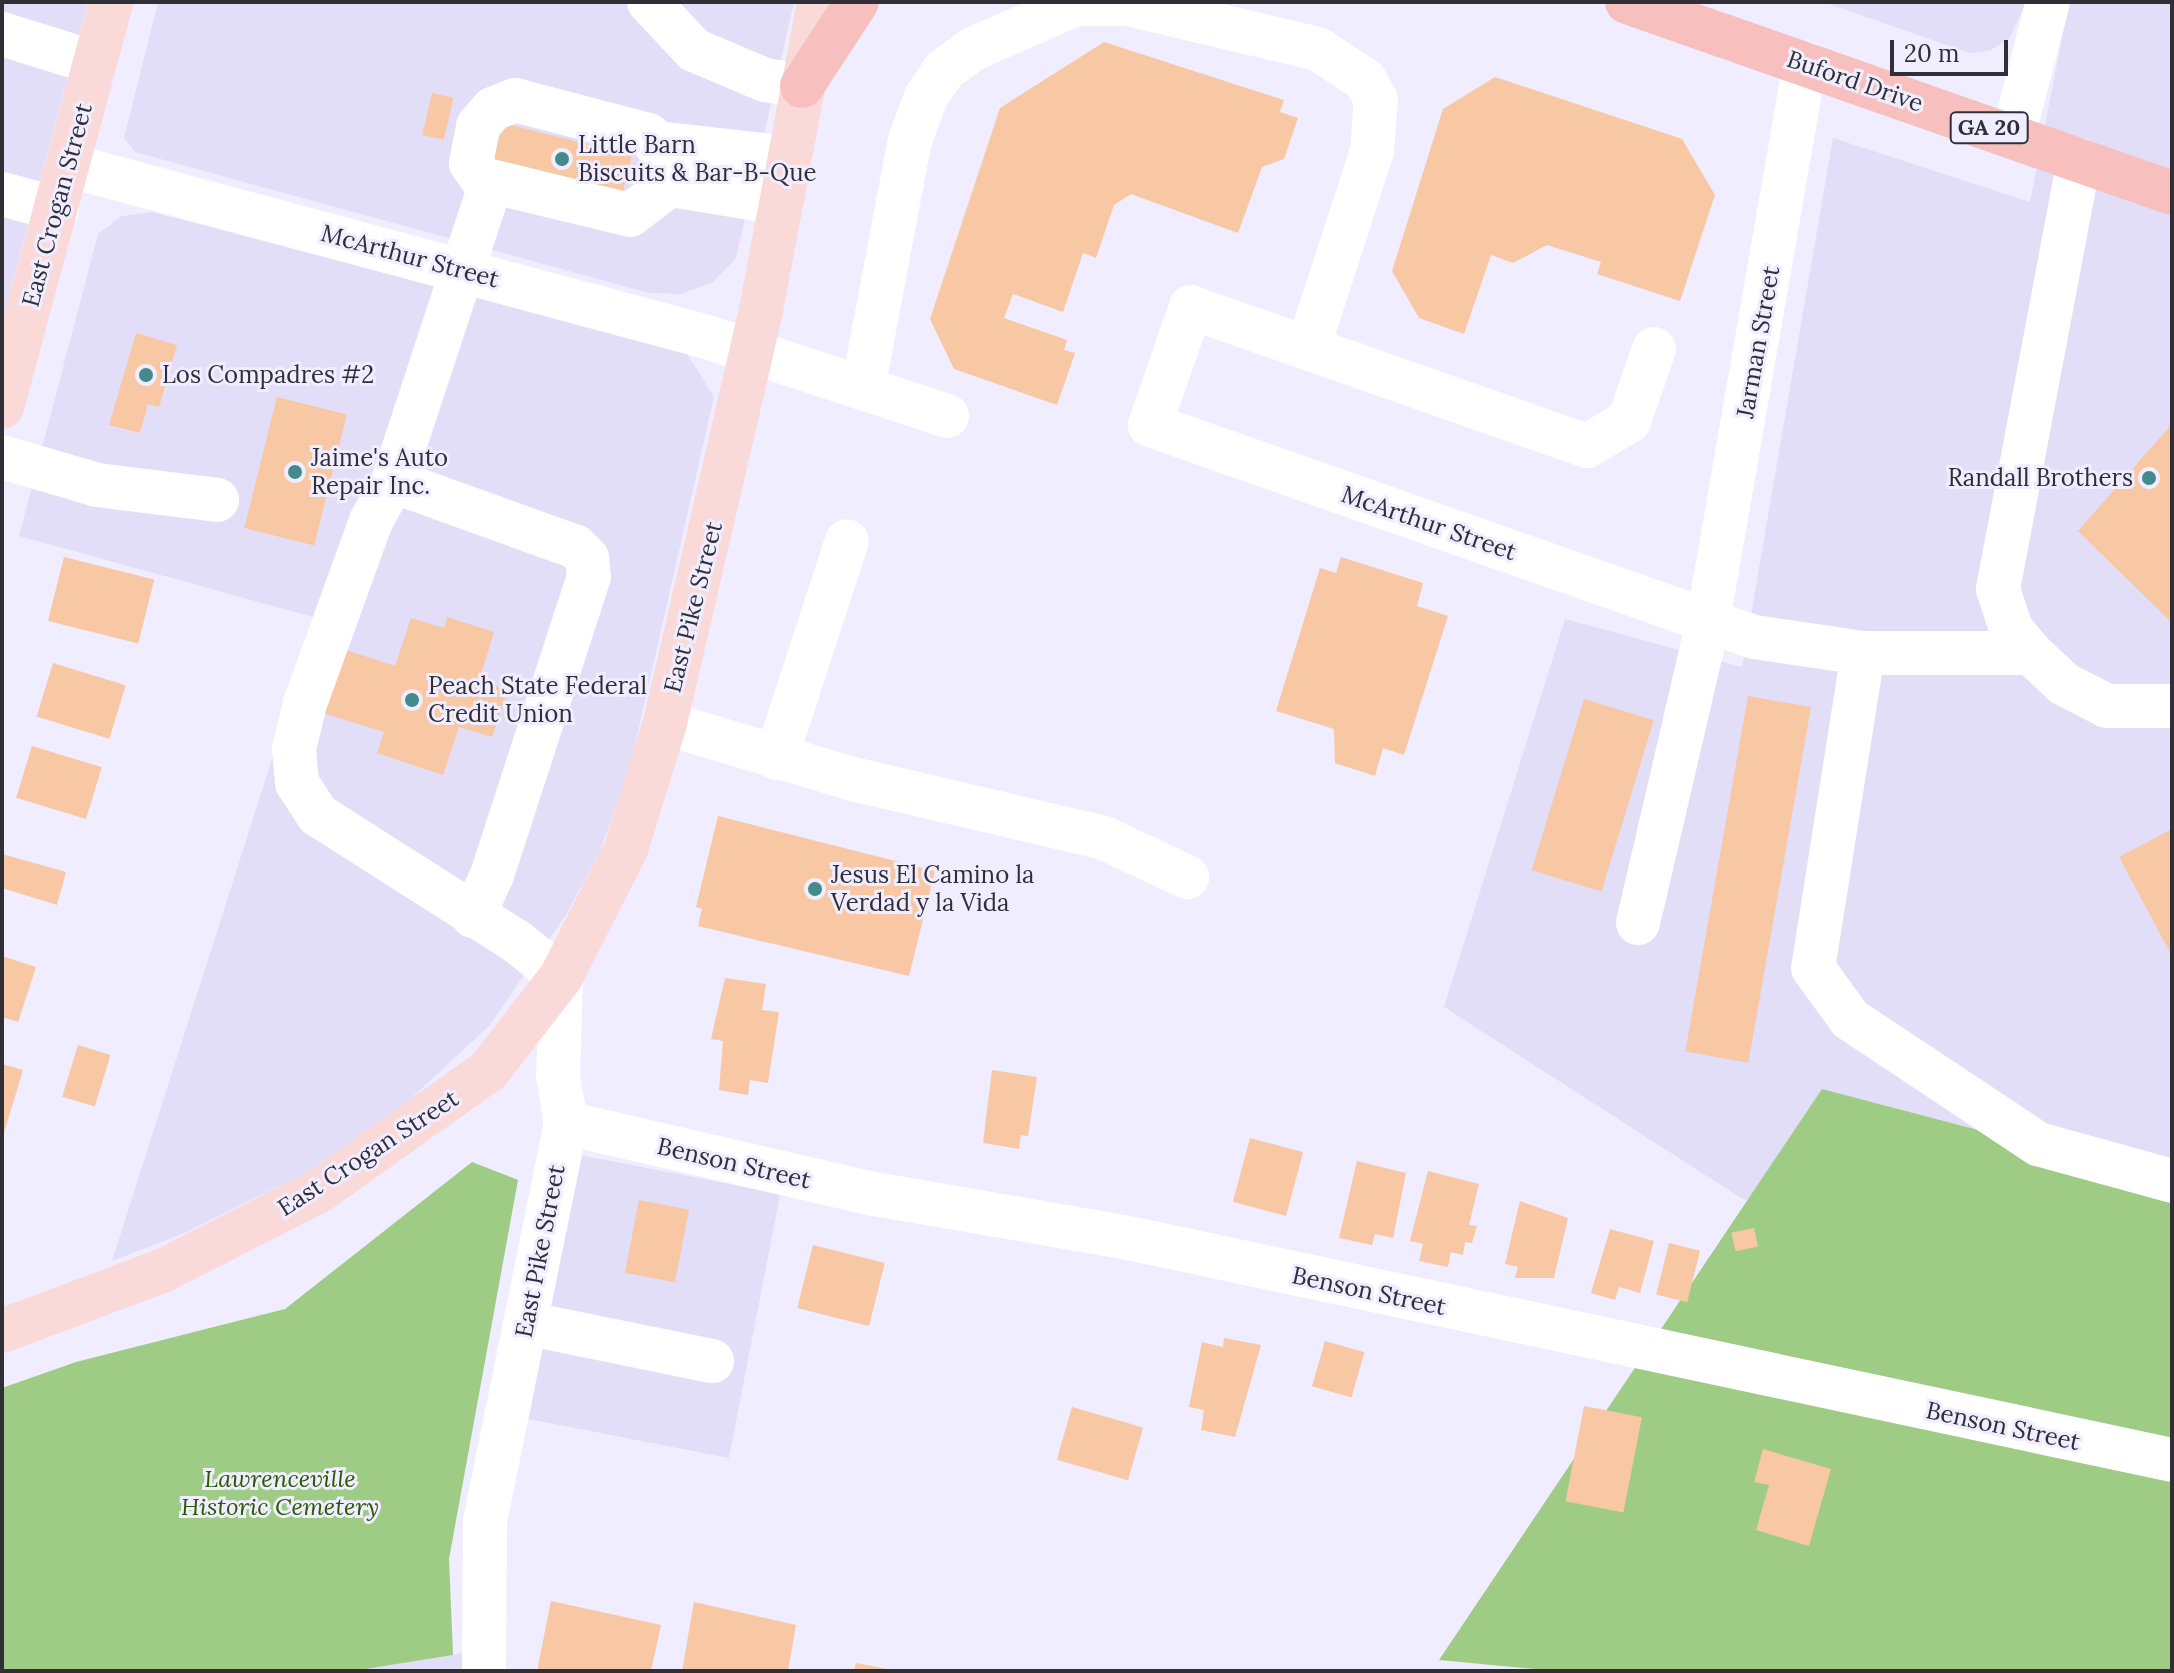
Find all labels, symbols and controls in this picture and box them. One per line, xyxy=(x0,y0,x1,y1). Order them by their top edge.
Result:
scale bar xyxy=(1894,24,2012,74)
text: 20 m xyxy=(1904,38,1960,69)
street label: Buford Drive xyxy=(1783,44,1927,118)
street label: East Crogan Street xyxy=(16,100,98,310)
road number: GA 20 xyxy=(1949,110,2029,146)
place label: Little Barn Biscuits & Bar-B-Que xyxy=(578,131,816,187)
marker: Little Barn Biscuits & Bar-B-Que xyxy=(553,150,571,168)
street label: McArthur Street xyxy=(318,218,502,294)
street label: Jarman Street xyxy=(1730,264,1786,420)
place label: Los Compadres #2 xyxy=(162,361,374,389)
marker: Los Compadres #2 xyxy=(137,366,155,384)
place label: Jaime's Auto Repair Inc. xyxy=(311,444,448,500)
marker: Jaime's Auto Repair Inc. xyxy=(286,463,304,481)
place label: Randall Brothers xyxy=(1948,464,2133,492)
marker: Randall Brothers xyxy=(2140,469,2158,487)
street label: McArthur Street xyxy=(1338,480,1520,566)
street label: East Pike Street xyxy=(658,518,728,696)
place label: Peach State Federal Credit Union xyxy=(428,672,647,728)
marker: Peach State Federal Credit Union xyxy=(403,691,421,709)
place label: Jesus El Camino la Verdad y la Vida xyxy=(831,861,1034,917)
marker: Jesus El Camino la Verdad y la Vida xyxy=(806,880,824,898)
street label: East Crogan Street xyxy=(272,1084,464,1222)
street label: Benson Street xyxy=(654,1131,814,1195)
street label: East Pike Street xyxy=(509,1162,571,1340)
street label: Benson Street xyxy=(1289,1261,1449,1321)
street label: Benson Street xyxy=(1923,1396,2083,1456)
park label: Lawrenceville Historic Cemetery xyxy=(181,1465,379,1521)

